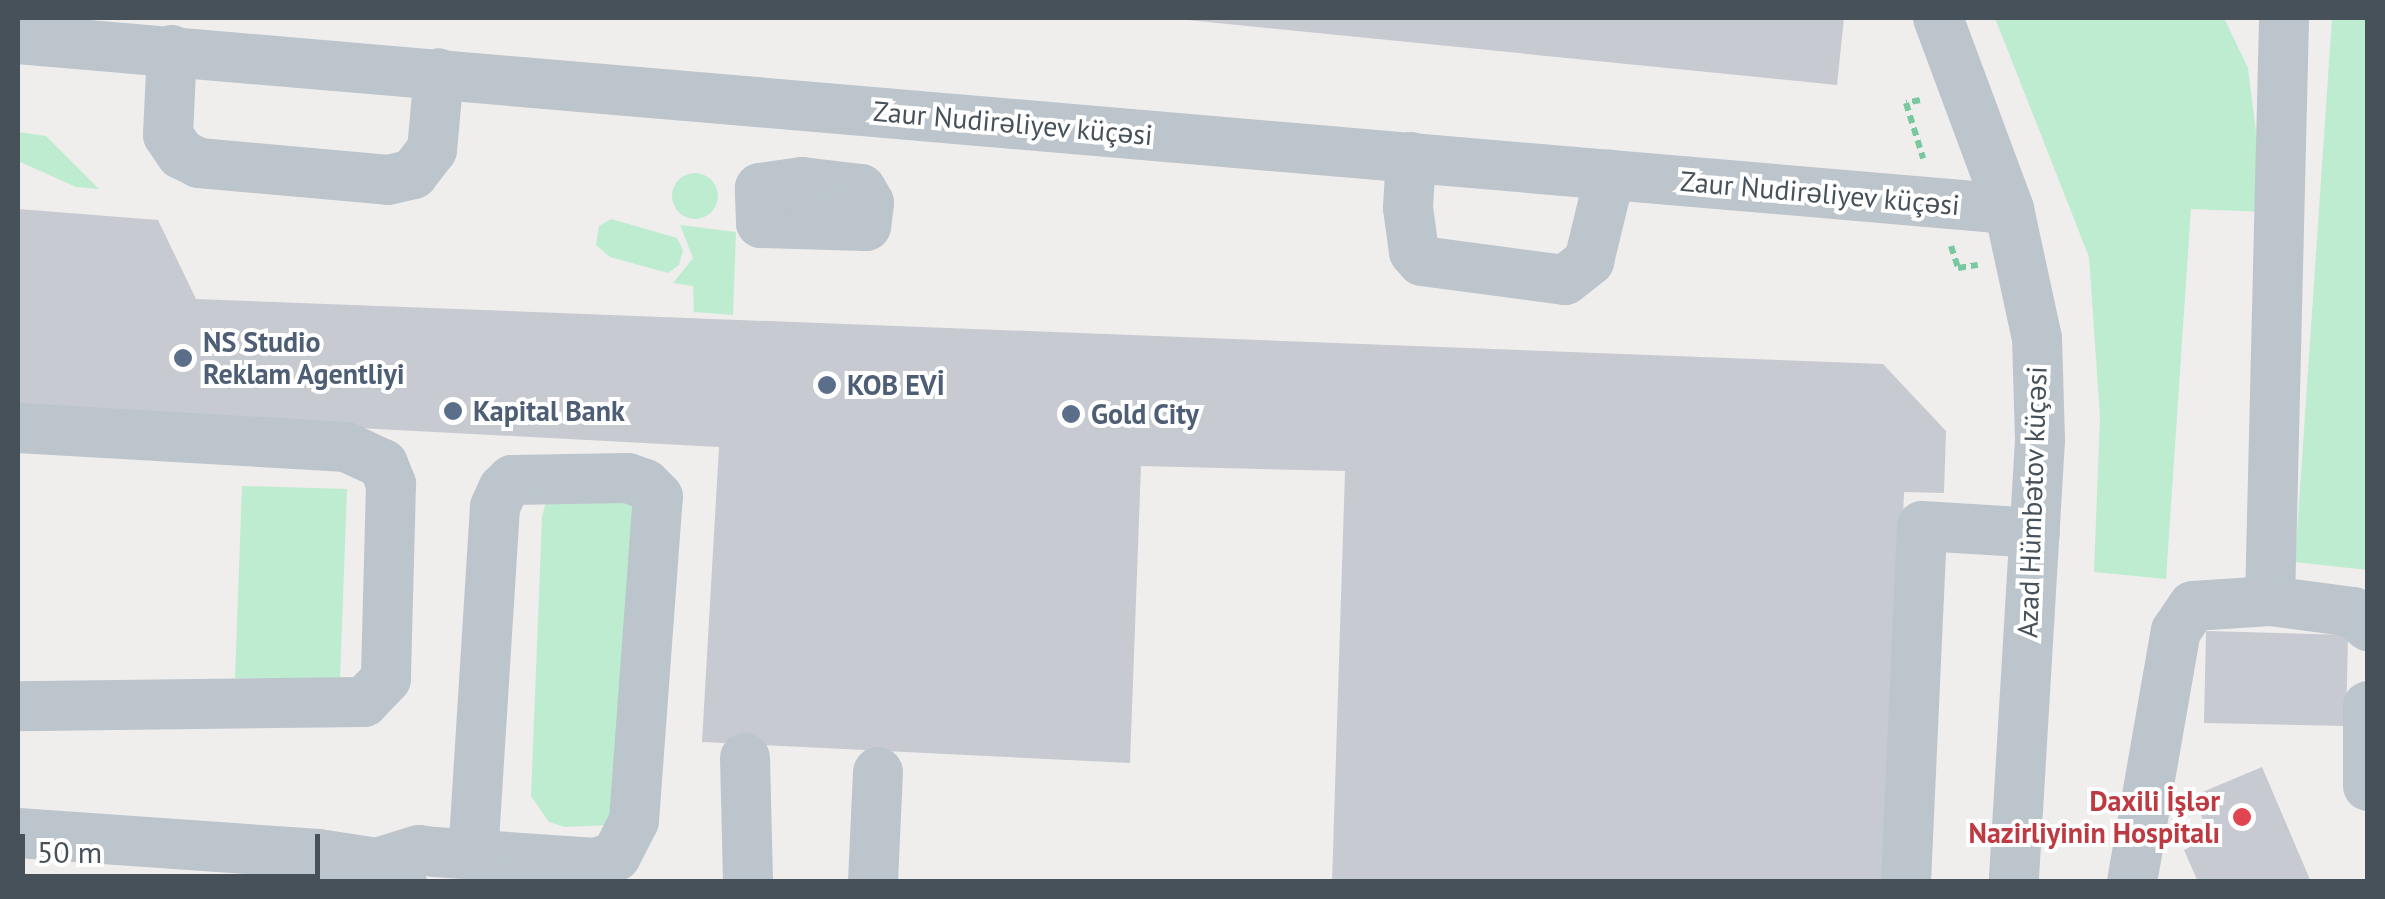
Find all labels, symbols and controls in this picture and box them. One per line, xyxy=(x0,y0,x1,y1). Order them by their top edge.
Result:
street label: Zaur Nudirəliyev küçəsi xyxy=(871,94,1155,152)
street label: Zaur Nudirəliyev küçəsi xyxy=(1678,164,1962,222)
place label: NS Studio Reklam Agentliyi xyxy=(203,325,406,391)
marker: NS Studio Reklam Agentliyi xyxy=(172,347,194,369)
street label: Azad Hümbətov küçəsi xyxy=(2010,365,2054,639)
place label: KOB EVİ xyxy=(847,368,945,402)
marker: KOB EVİ xyxy=(816,374,838,396)
place label: Kapital Bank xyxy=(473,394,625,428)
place label: Gold City xyxy=(1091,397,1199,431)
marker: Kapital Bank xyxy=(442,400,464,422)
marker: Gold City xyxy=(1060,403,1082,425)
place label: Daxili İşlər Nazirliyinin Hospitalı xyxy=(1969,784,2220,850)
marker: Daxili İşlər Nazirliyinin Hospitalı xyxy=(2229,804,2255,830)
scale bar xyxy=(25,814,325,876)
text: 50 m xyxy=(37,832,102,871)

